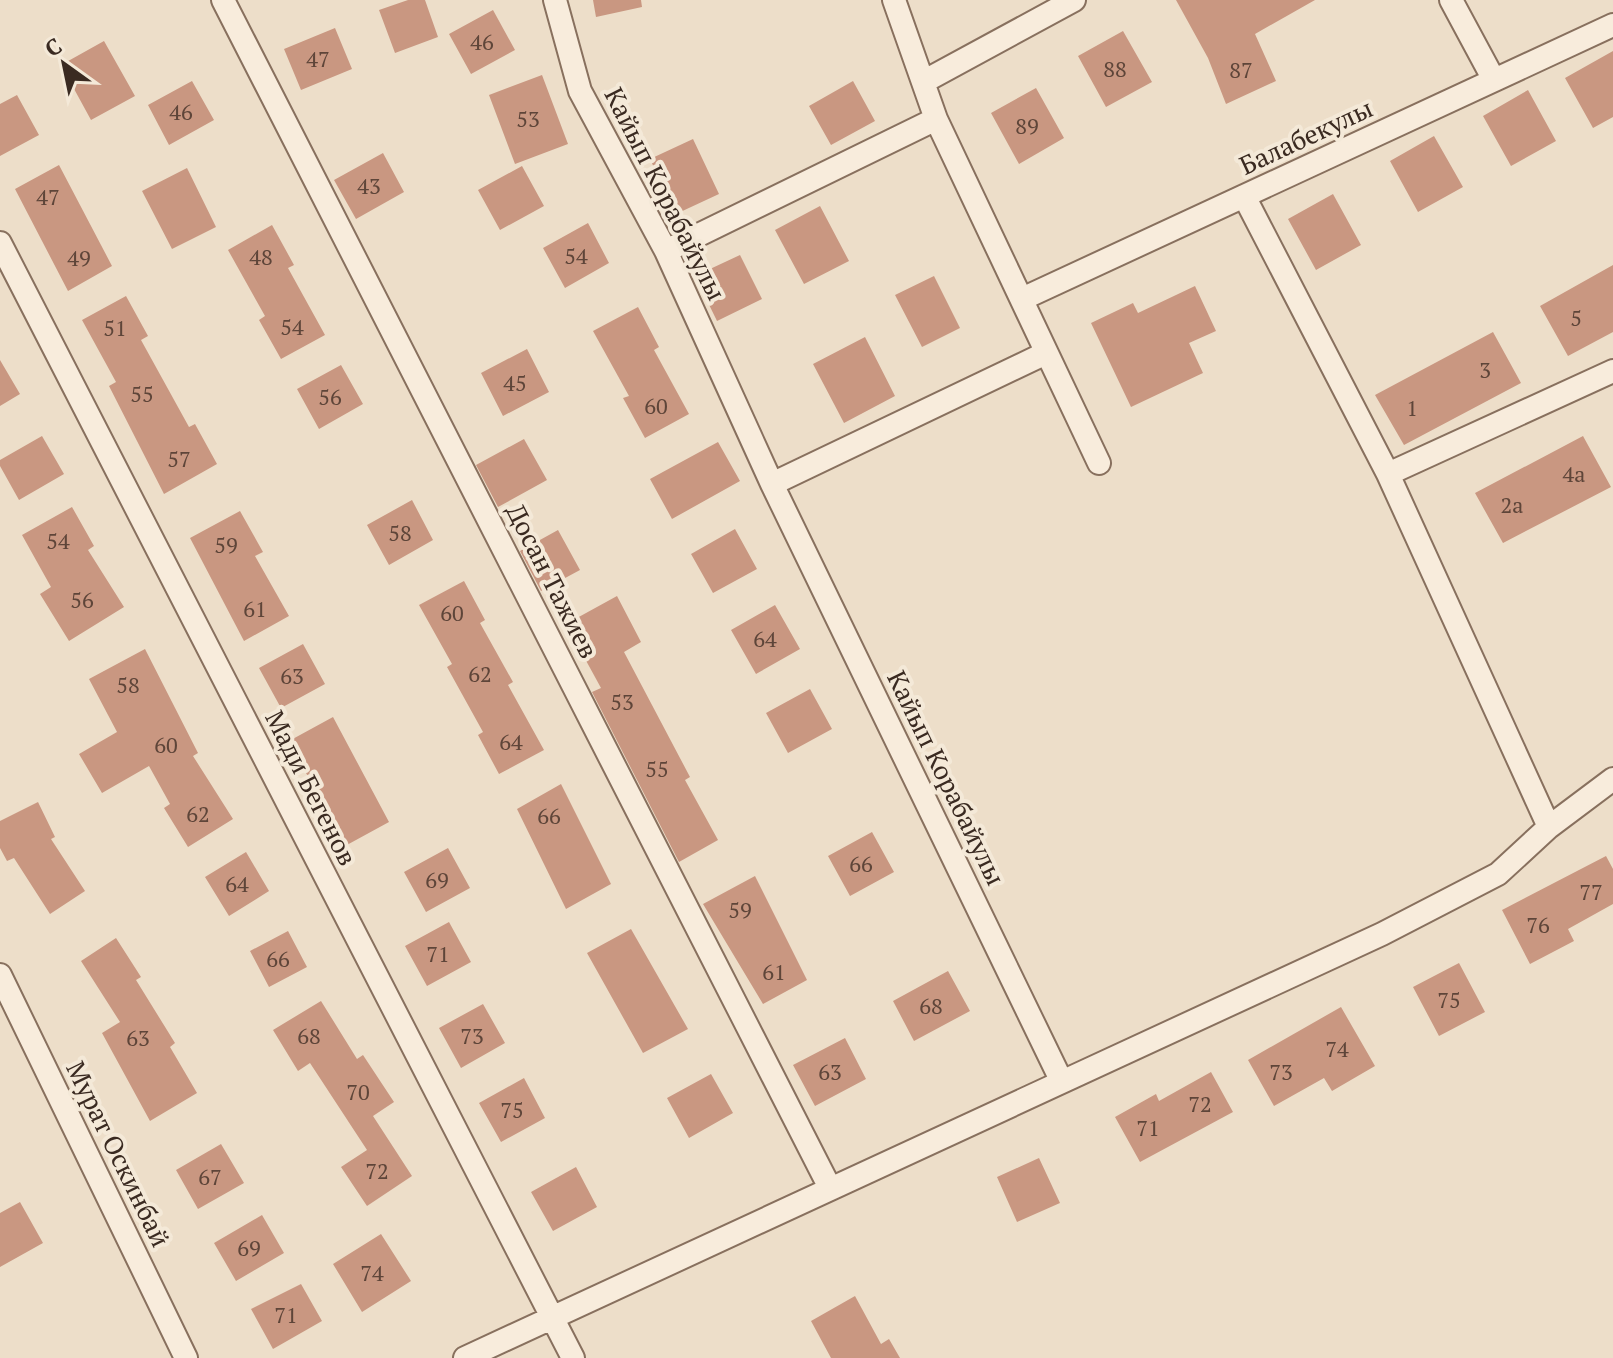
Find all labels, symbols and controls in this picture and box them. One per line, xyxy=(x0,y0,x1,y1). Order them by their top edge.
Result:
north arrow xyxy=(24,24,104,104)
house number: 46 xyxy=(470,27,494,56)
text: С xyxy=(39,31,67,63)
house number: 47 xyxy=(306,44,330,73)
house number: 88 xyxy=(1103,54,1127,83)
house number: 87 xyxy=(1229,55,1253,84)
street label: Кайып Корабайулы xyxy=(597,81,734,306)
street label: Балабекулы xyxy=(1233,90,1378,182)
house number: 46 xyxy=(169,97,193,126)
house number: 53 xyxy=(516,104,540,133)
house number: 89 xyxy=(1015,111,1039,140)
house number: 43 xyxy=(357,171,381,200)
house number: 47 xyxy=(36,182,60,211)
house number: 54 xyxy=(564,241,588,270)
house number: 48 xyxy=(249,242,273,271)
house number: 49 xyxy=(67,243,91,272)
house number: 5 xyxy=(1570,303,1582,332)
house number: 54 xyxy=(280,312,304,341)
house number: 51 xyxy=(103,313,127,342)
house number: 3 xyxy=(1479,355,1491,384)
house number: 45 xyxy=(503,368,527,397)
house number: 55 xyxy=(130,379,154,408)
house number: 56 xyxy=(318,382,342,411)
house number: 60 xyxy=(644,391,668,420)
house number: 1 xyxy=(1406,393,1418,422)
house number: 57 xyxy=(167,444,191,473)
house number: 4а xyxy=(1563,459,1585,488)
house number: 2а xyxy=(1501,490,1523,519)
street label: Досан Тажиев xyxy=(499,497,606,664)
house number: 58 xyxy=(388,518,412,547)
house number: 54 xyxy=(46,526,70,555)
house number: 59 xyxy=(214,530,238,559)
house number: 56 xyxy=(70,585,94,614)
house number: 61 xyxy=(243,594,267,623)
house number: 60 xyxy=(440,598,464,627)
house number: 64 xyxy=(753,624,777,653)
house number: 62 xyxy=(468,659,492,688)
house number: 63 xyxy=(280,661,304,690)
street label: Кайып Корабайулы xyxy=(880,665,1014,890)
house number: 58 xyxy=(116,670,140,699)
house number: 53 xyxy=(610,687,634,716)
street label: Мади Бегенов xyxy=(258,704,366,871)
house number: 64 xyxy=(499,727,523,756)
house number: 60 xyxy=(154,730,178,759)
house number: 55 xyxy=(645,754,669,783)
house number: 62 xyxy=(186,799,210,828)
house number: 66 xyxy=(537,801,561,830)
house number: 66 xyxy=(849,849,873,878)
house number: 69 xyxy=(425,865,449,894)
house number: 64 xyxy=(225,869,249,898)
house number: 77 xyxy=(1579,877,1603,906)
house number: 59 xyxy=(728,895,752,924)
house number: 76 xyxy=(1526,910,1550,939)
house number: 71 xyxy=(426,939,450,968)
house number: 66 xyxy=(266,944,290,973)
house number: 61 xyxy=(762,957,786,986)
house number: 75 xyxy=(1437,985,1461,1014)
house number: 68 xyxy=(919,991,943,1020)
house number: 68 xyxy=(297,1021,321,1050)
house number: 73 xyxy=(460,1021,484,1050)
house number: 63 xyxy=(126,1023,150,1052)
house number: 74 xyxy=(1325,1034,1349,1063)
street label: Мурат Оскинбай xyxy=(59,1055,179,1252)
house number: 63 xyxy=(818,1057,842,1086)
house number: 73 xyxy=(1269,1057,1293,1086)
house number: 70 xyxy=(346,1077,370,1106)
house number: 72 xyxy=(1188,1089,1212,1118)
house number: 75 xyxy=(500,1095,524,1124)
house number: 71 xyxy=(1136,1113,1160,1142)
house number: 72 xyxy=(365,1156,389,1185)
house number: 67 xyxy=(198,1162,222,1191)
house number: 69 xyxy=(237,1233,261,1262)
house number: 74 xyxy=(360,1258,384,1287)
house number: 71 xyxy=(274,1300,298,1329)

